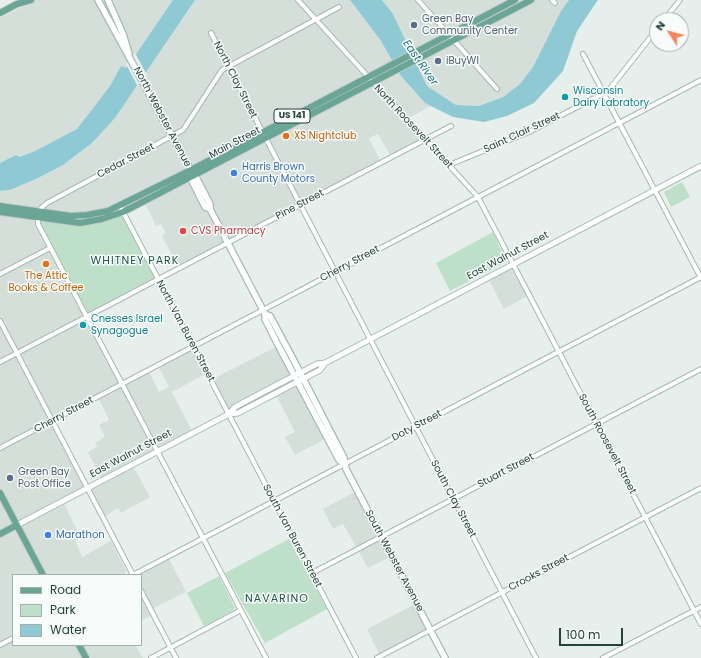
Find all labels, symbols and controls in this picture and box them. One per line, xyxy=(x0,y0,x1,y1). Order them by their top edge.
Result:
north arrow xyxy=(649,12,689,52)
place label: Green Bay Community Center xyxy=(422,13,518,36)
text: N xyxy=(651,17,669,34)
marker: Green Bay Community Center xyxy=(409,20,419,30)
water label: East River xyxy=(400,38,440,88)
street label: North Clay Street xyxy=(210,40,260,120)
place label: iBuyWI xyxy=(446,55,479,67)
marker: iBuyWI xyxy=(433,56,443,66)
street label: North Webster Avenue xyxy=(131,65,193,169)
street label: North Roosevelt Street xyxy=(371,83,455,171)
place label: Wisconsin Dairy Labratory xyxy=(573,85,649,108)
marker: Wisconsin Dairy Labratory xyxy=(560,92,570,102)
road number: US 141 xyxy=(274,109,310,123)
street label: Saint Clair Street xyxy=(482,110,562,156)
street label: Main Street xyxy=(207,125,263,161)
place label: XS Nightclub xyxy=(294,130,357,142)
marker: XS Nightclub xyxy=(281,131,291,141)
street label: Cedar Street xyxy=(95,141,157,181)
place label: Harris Brown County Motors xyxy=(242,161,315,184)
marker: Harris Brown County Motors xyxy=(229,168,239,178)
street label: Pine Street xyxy=(274,187,326,223)
place label: CVS Pharmacy xyxy=(191,225,265,237)
marker: CVS Pharmacy xyxy=(178,226,188,236)
street label: East Walnut Street xyxy=(465,229,551,283)
street label: Cherry Street xyxy=(318,243,382,285)
district label: WHITNEY PARK xyxy=(91,254,179,268)
marker: The Attic Books & Coffee xyxy=(41,259,51,269)
place label: The Attic Books & Coffee xyxy=(8,270,84,294)
street label: North Van Buren Street xyxy=(153,278,217,384)
place label: Cnesses Israel Synagogue xyxy=(91,313,163,336)
marker: Cnesses Israel Synagogue xyxy=(78,320,88,330)
street label: South Roosevelt Street xyxy=(576,392,638,496)
street label: Cherry Street xyxy=(32,394,96,436)
street label: Doty Street xyxy=(390,408,444,444)
street label: East Walnut Street xyxy=(88,427,174,481)
street label: Stuart Street xyxy=(476,451,536,491)
street label: South Clay Street xyxy=(428,458,478,540)
place label: Green Bay Post Office xyxy=(18,466,71,490)
marker: Green Bay Post Office xyxy=(5,473,15,483)
street label: South Van Buren Street xyxy=(260,483,324,589)
street label: South Webster Avenue xyxy=(362,508,426,614)
place label: Marathon xyxy=(56,529,105,541)
marker: Marathon xyxy=(43,530,53,540)
street label: Crooks Street xyxy=(507,552,571,594)
legend xyxy=(12,574,142,646)
text: Road xyxy=(50,581,81,598)
district label: NAVARINO xyxy=(245,592,309,606)
text: Park xyxy=(50,601,76,618)
scale bar xyxy=(561,620,625,646)
text: Water xyxy=(50,621,86,638)
text: 100 m xyxy=(566,626,600,643)

